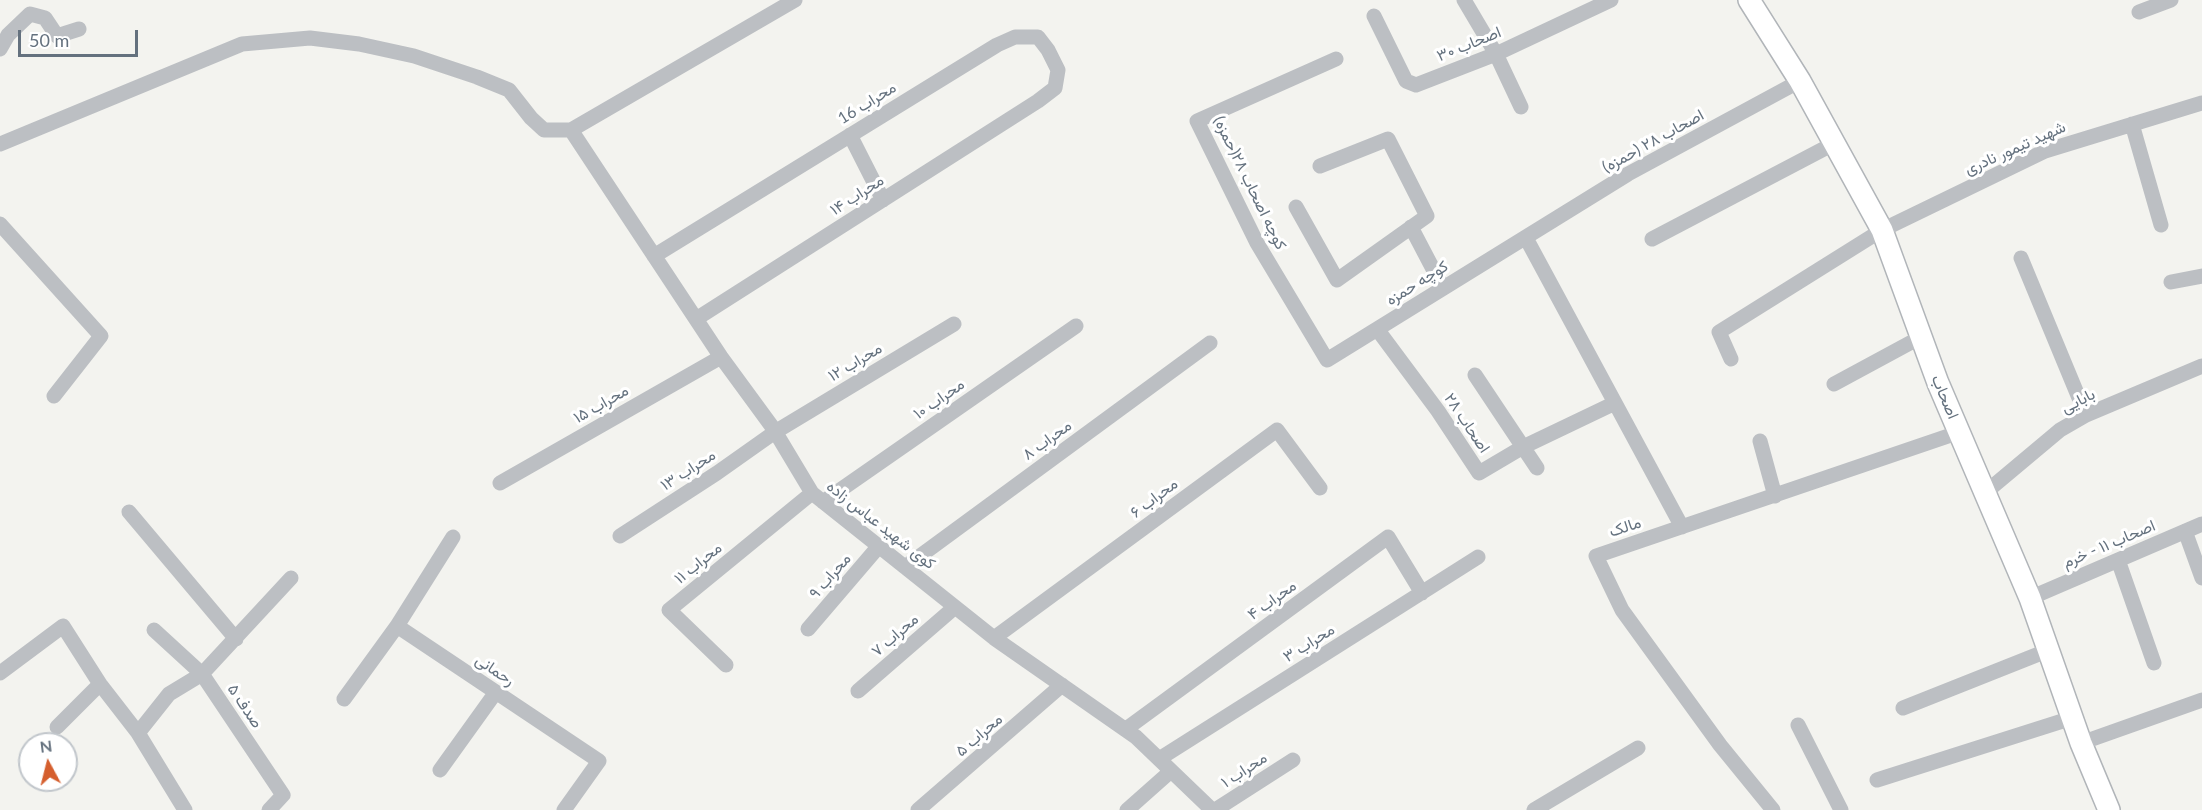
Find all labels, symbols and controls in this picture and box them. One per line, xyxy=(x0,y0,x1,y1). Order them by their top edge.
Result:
scale bar xyxy=(21,18,141,56)
street label: اصحاب ۳۰ xyxy=(1434,22,1504,66)
text: 50 m xyxy=(29,29,69,51)
street label: محراب 16 xyxy=(834,78,900,128)
street label: اصحاب ۲۸ (حمزه) xyxy=(1599,105,1707,177)
street label: کوچه اصحاب ۲۸(حمزه) xyxy=(1209,113,1291,253)
street label: شهید تیمور نادری xyxy=(1961,117,2069,179)
street label: محراب ۱۴ xyxy=(827,171,887,219)
street label: کوچه حمزه xyxy=(1382,256,1452,310)
street label: محراب ۱۲ xyxy=(825,338,885,386)
street label: اصحاب xyxy=(1927,372,1963,422)
street label: محراب ۱۰ xyxy=(910,375,968,423)
street label: محراب ۱۵ xyxy=(570,381,632,427)
street label: بابایی xyxy=(2058,384,2098,418)
street label: اصحاب ۲۸ xyxy=(1440,389,1494,457)
street label: محراب ۸ xyxy=(1019,416,1075,464)
street label: محراب ۱۳ xyxy=(657,445,719,495)
street label: محراب ۶ xyxy=(1127,474,1181,522)
street label: کوی شهید عباس زاده xyxy=(823,477,939,573)
street label: مالک xyxy=(1607,513,1643,541)
street label: اصحاب ۱۱ - خرم xyxy=(2060,516,2158,572)
street label: محراب ۱۱ xyxy=(670,538,726,588)
street label: محراب ۹ xyxy=(805,549,855,603)
street label: محراب ۴ xyxy=(1244,576,1300,624)
street label: محراب ۷ xyxy=(868,609,922,661)
street label: محراب ۳ xyxy=(1280,620,1338,666)
street label: رحمانی xyxy=(472,650,518,690)
street label: صدف ۵ xyxy=(223,680,267,732)
street label: محراب ۵ xyxy=(952,709,1006,761)
north arrow xyxy=(18,732,78,792)
text: N xyxy=(39,735,53,756)
street label: محراب ۱ xyxy=(1217,748,1271,792)

